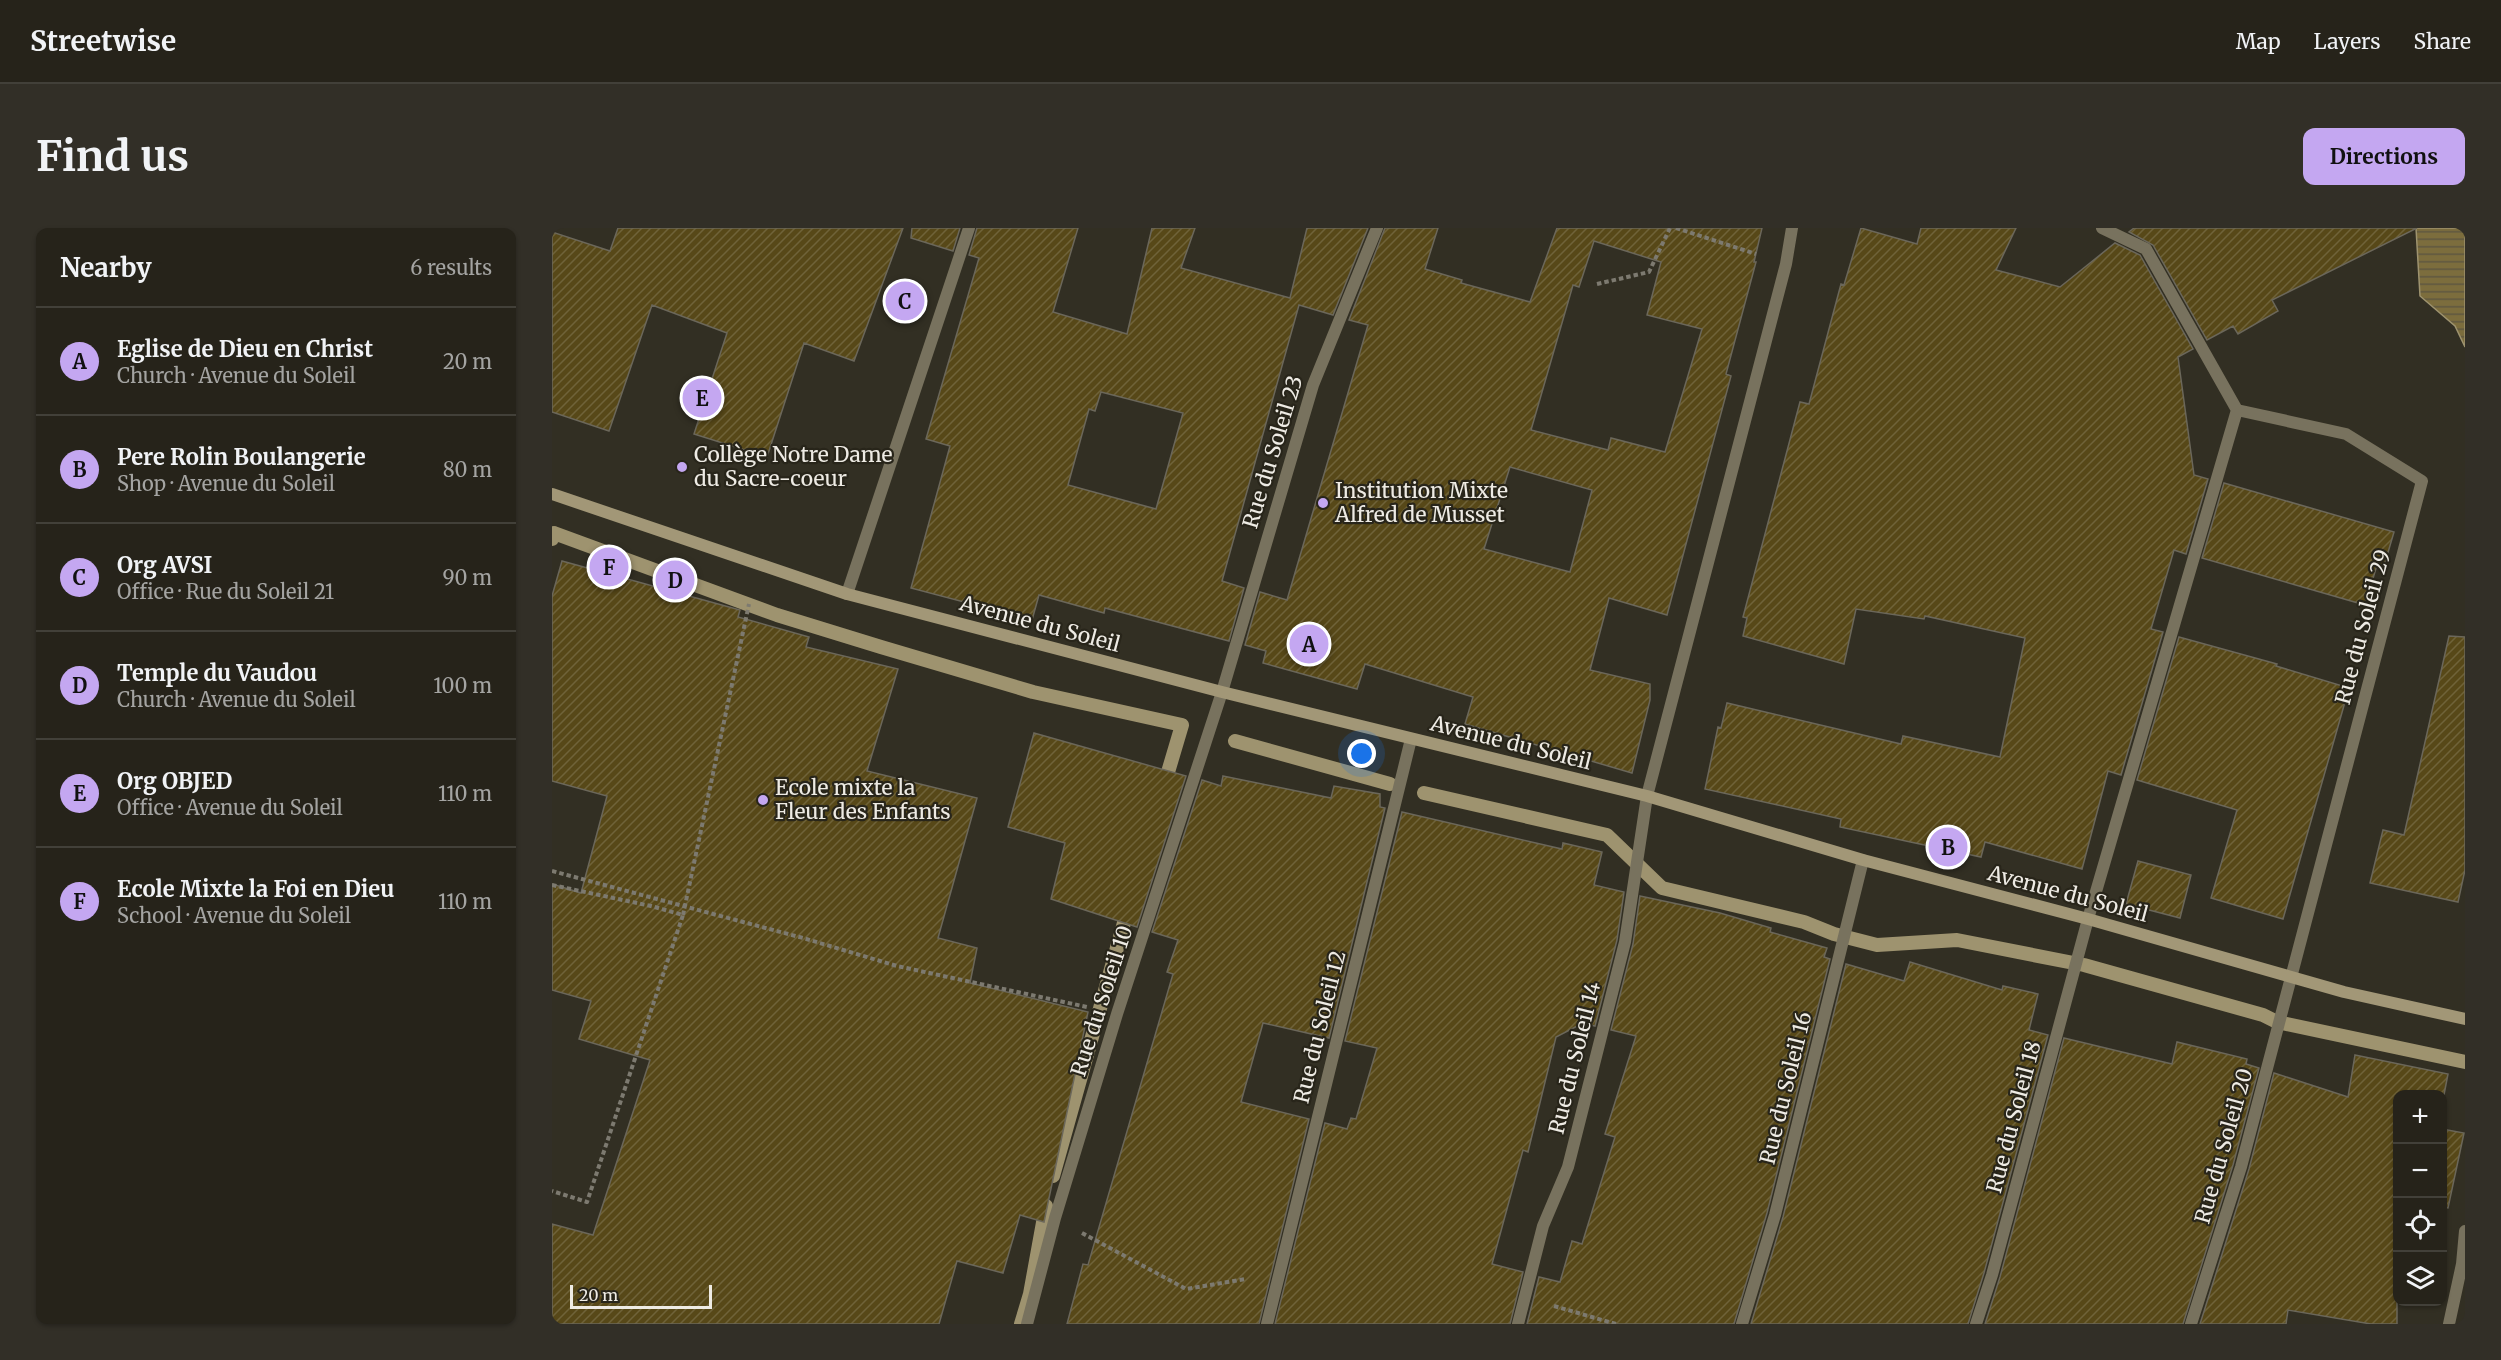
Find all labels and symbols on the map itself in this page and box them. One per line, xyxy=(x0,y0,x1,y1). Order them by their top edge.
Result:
pin: C xyxy=(886,278,924,324)
street label: Rue du Soleil 23 xyxy=(1236,372,1309,532)
pin: E xyxy=(682,376,722,420)
place label: Collège Notre Dame du Sacre-coeur xyxy=(694,441,893,492)
marker: Collège Notre Dame du Sacre-coeur xyxy=(675,460,689,474)
place label: Institution Mixte Alfred de Musset xyxy=(1334,477,1508,528)
marker: Institution Mixte Alfred de Musset xyxy=(1316,496,1330,510)
pin: F xyxy=(590,544,628,590)
street label: Rue du Soleil 29 xyxy=(2329,546,2396,707)
pin: D xyxy=(656,558,694,602)
street label: Avenue du Soleil xyxy=(956,589,1124,658)
pin: A xyxy=(1290,622,1329,666)
street label: Avenue du Soleil xyxy=(1427,709,1595,776)
your location xyxy=(1347,739,1376,768)
place label: Ecole mixte la Fleur des Enfants xyxy=(775,774,951,825)
marker: Ecole mixte la Fleur des Enfants xyxy=(756,793,770,807)
pin: B xyxy=(1928,824,1968,870)
street label: Avenue du Soleil xyxy=(1984,859,2152,928)
street label: Rue du Soleil 10 xyxy=(1064,922,1139,1080)
street label: Rue du Soleil 12 xyxy=(1287,948,1352,1106)
street label: Rue du Soleil 14 xyxy=(1543,979,1606,1137)
street label: Rue du Soleil 16 xyxy=(1754,1009,1817,1167)
street label: Rue du Soleil 18 xyxy=(1980,1038,2047,1196)
street label: Rue du Soleil 20 xyxy=(2188,1065,2259,1227)
scale bar xyxy=(570,1282,712,1310)

